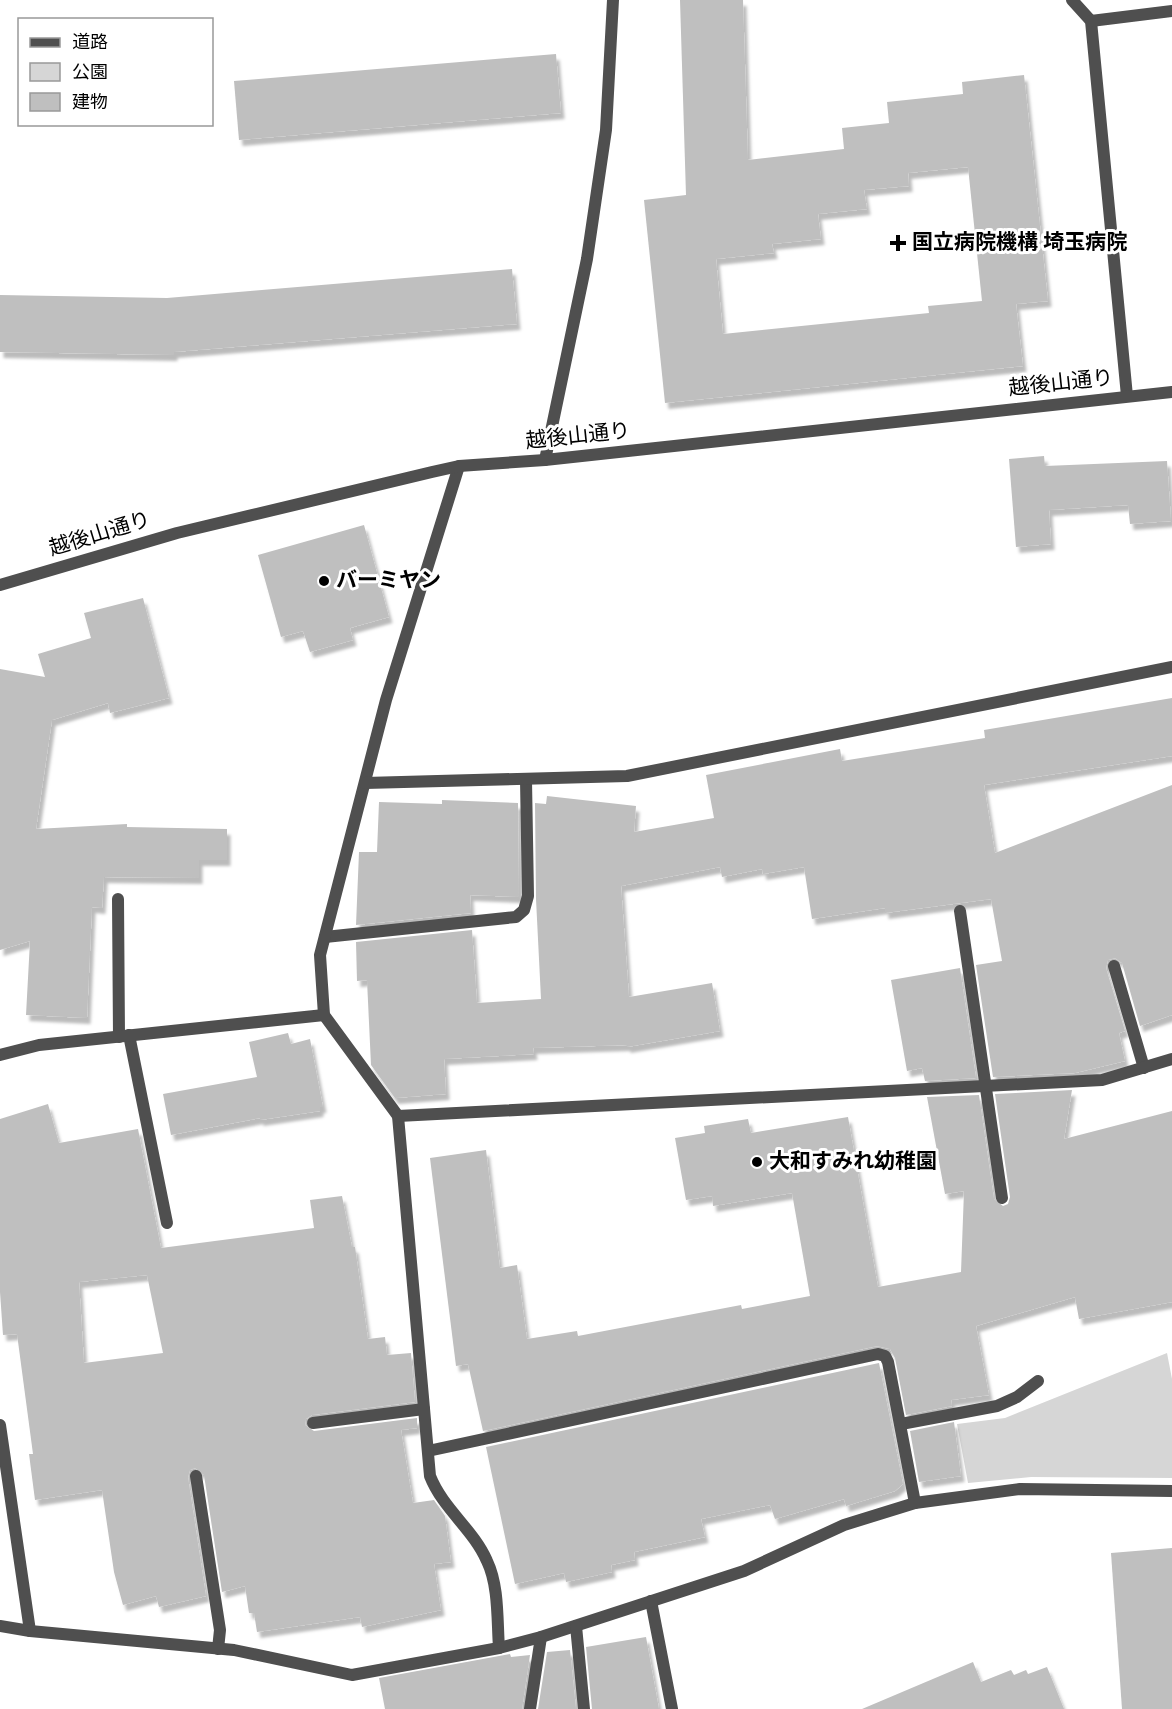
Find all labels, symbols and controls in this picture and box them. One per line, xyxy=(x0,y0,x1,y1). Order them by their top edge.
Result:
legend xyxy=(18,18,213,126)
text: 道路 xyxy=(72,32,108,55)
text: 公園 xyxy=(72,62,108,85)
text: 建物 xyxy=(72,92,108,115)
place label: 国立病院機構 埼玉病院 xyxy=(912,230,1127,257)
marker: 国立病院機構 埼玉病院 xyxy=(889,234,907,252)
street label: 越後山通り xyxy=(1007,365,1115,403)
street label: 越後山通り xyxy=(524,418,632,456)
street label: 越後山通り xyxy=(46,507,154,563)
place label: バーミヤン xyxy=(336,568,441,595)
marker: バーミヤン xyxy=(317,574,331,588)
place label: 大和すみれ幼稚園 xyxy=(769,1149,937,1176)
marker: 大和すみれ幼稚園 xyxy=(750,1155,764,1169)

